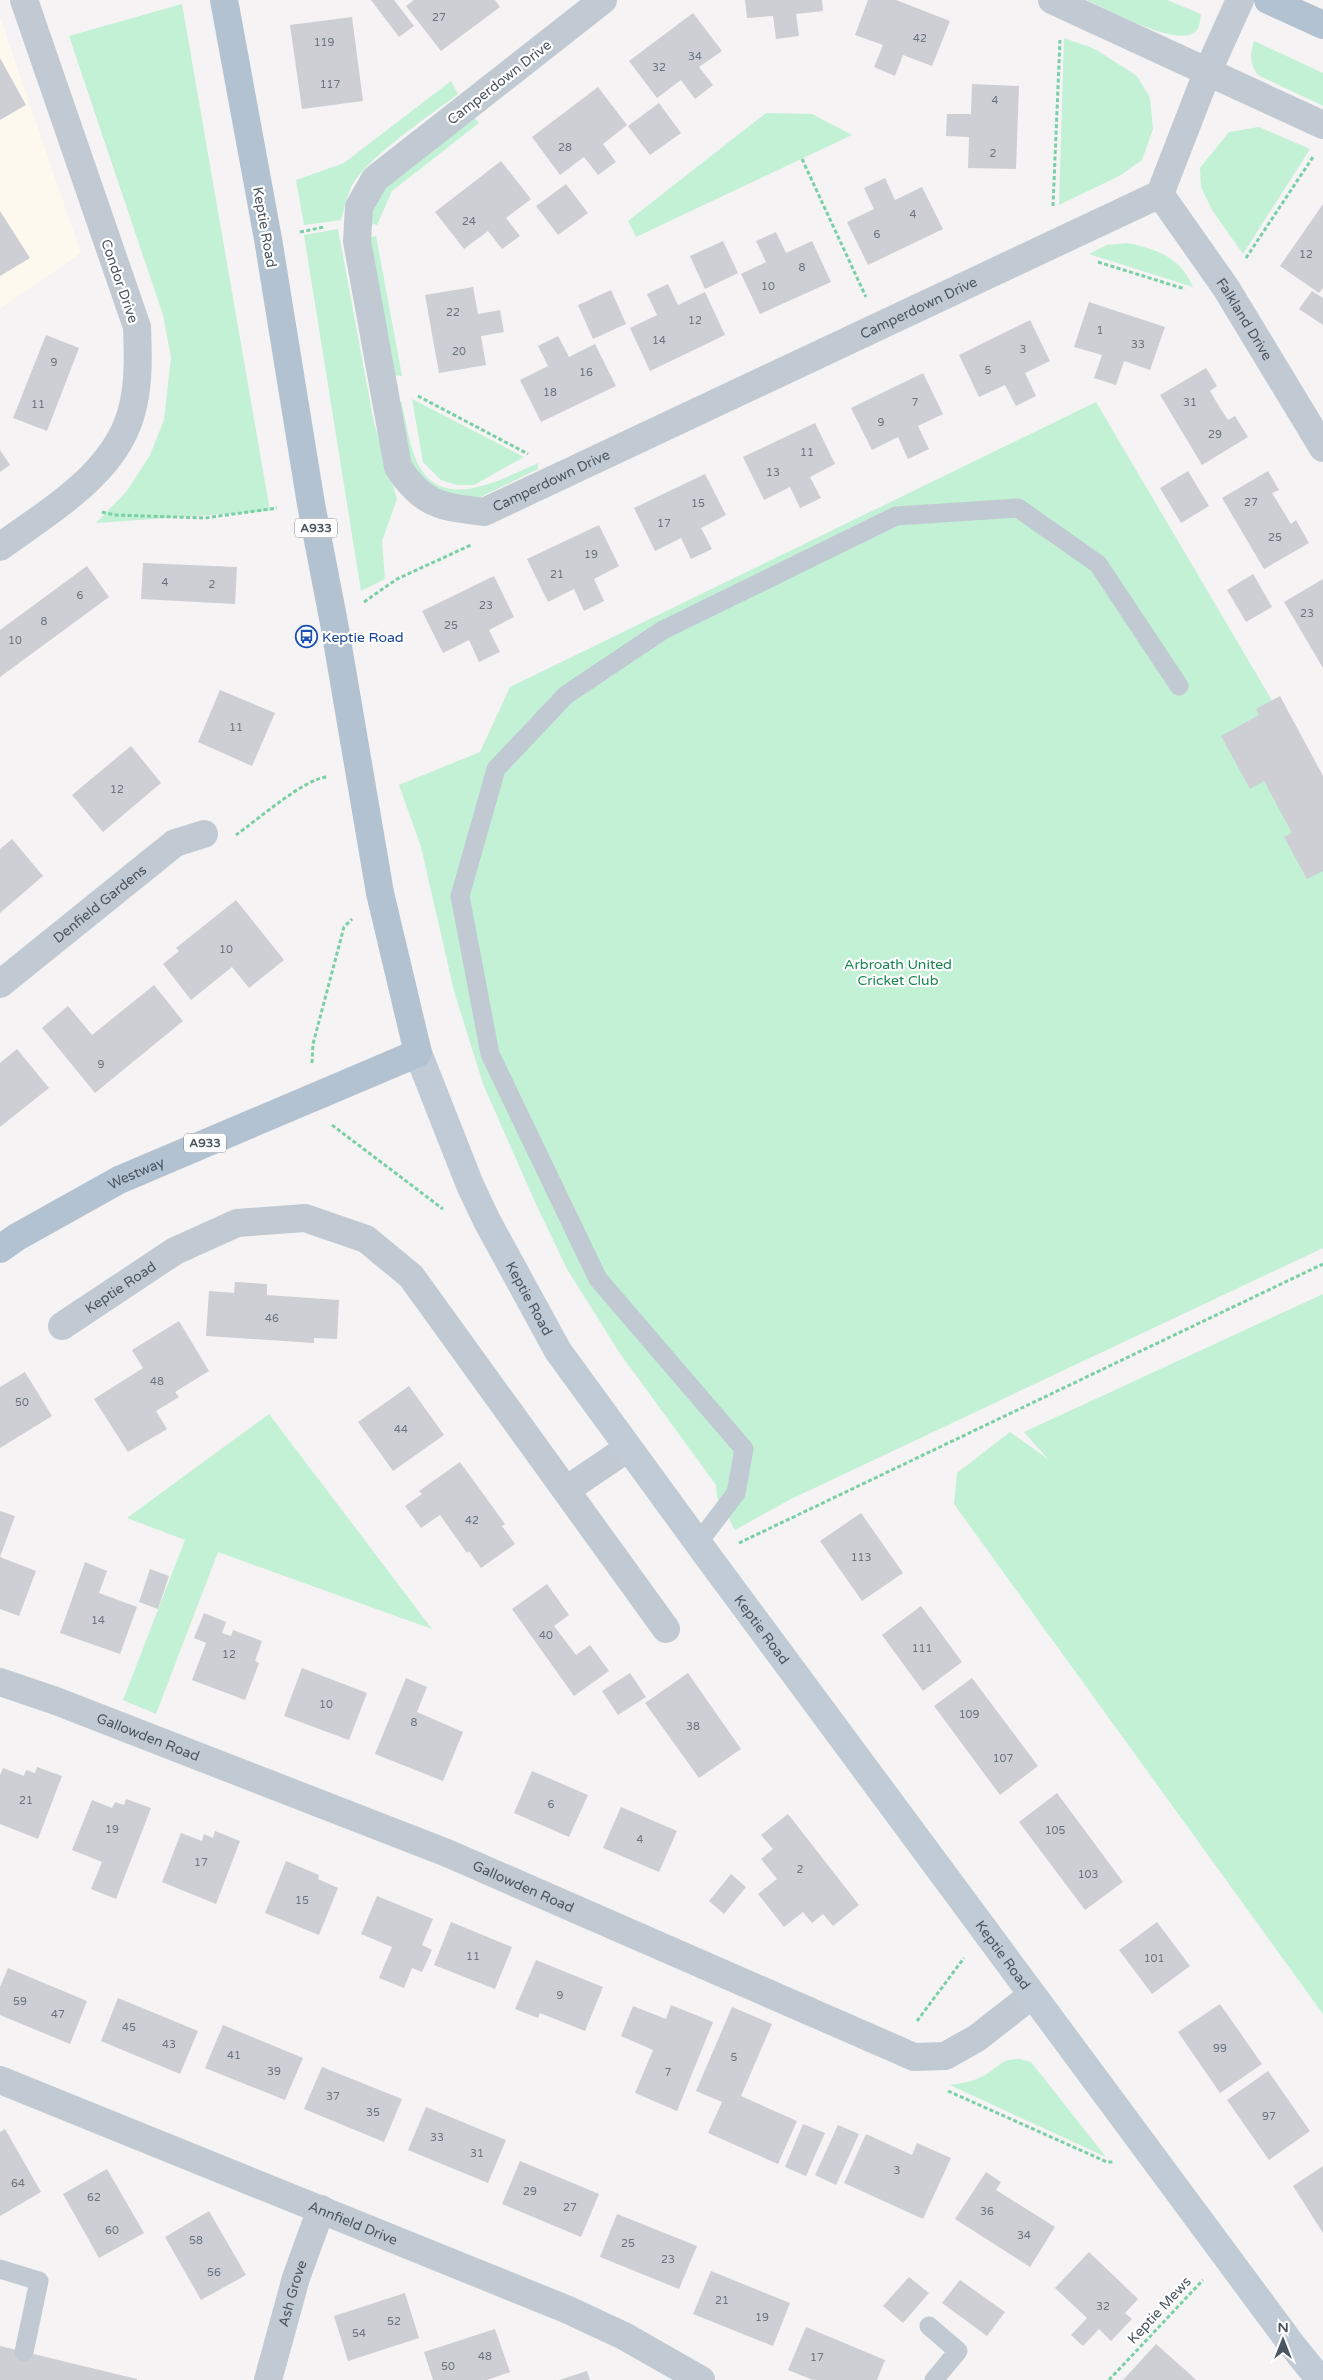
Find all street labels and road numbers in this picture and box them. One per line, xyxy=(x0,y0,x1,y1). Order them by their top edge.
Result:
street label: Camperdown Drive xyxy=(444,36,555,128)
street label: Keptie Road xyxy=(249,185,280,269)
street label: Condor Drive xyxy=(97,237,142,325)
street label: Camperdown Drive xyxy=(857,273,980,343)
street label: Falkland Drive xyxy=(1213,275,1276,364)
street label: Camperdown Drive xyxy=(490,446,613,516)
road number: A933 xyxy=(295,518,337,538)
street label: Denfield Gardens xyxy=(50,861,150,947)
road number: A933 xyxy=(184,1134,226,1152)
street label: Westway xyxy=(105,1154,167,1193)
street label: Keptie Road xyxy=(82,1258,159,1317)
street label: Keptie Road xyxy=(502,1259,556,1339)
street label: Keptie Road xyxy=(730,1592,793,1668)
street label: Gallowden Road xyxy=(94,1710,202,1765)
street label: Gallowden Road xyxy=(470,1857,577,1916)
street label: Keptie Road xyxy=(971,1917,1034,1993)
street label: Annfield Drive xyxy=(306,2198,400,2249)
street label: Ash Grove xyxy=(275,2258,311,2329)
street label: Keptie Mews xyxy=(1124,2273,1195,2347)

